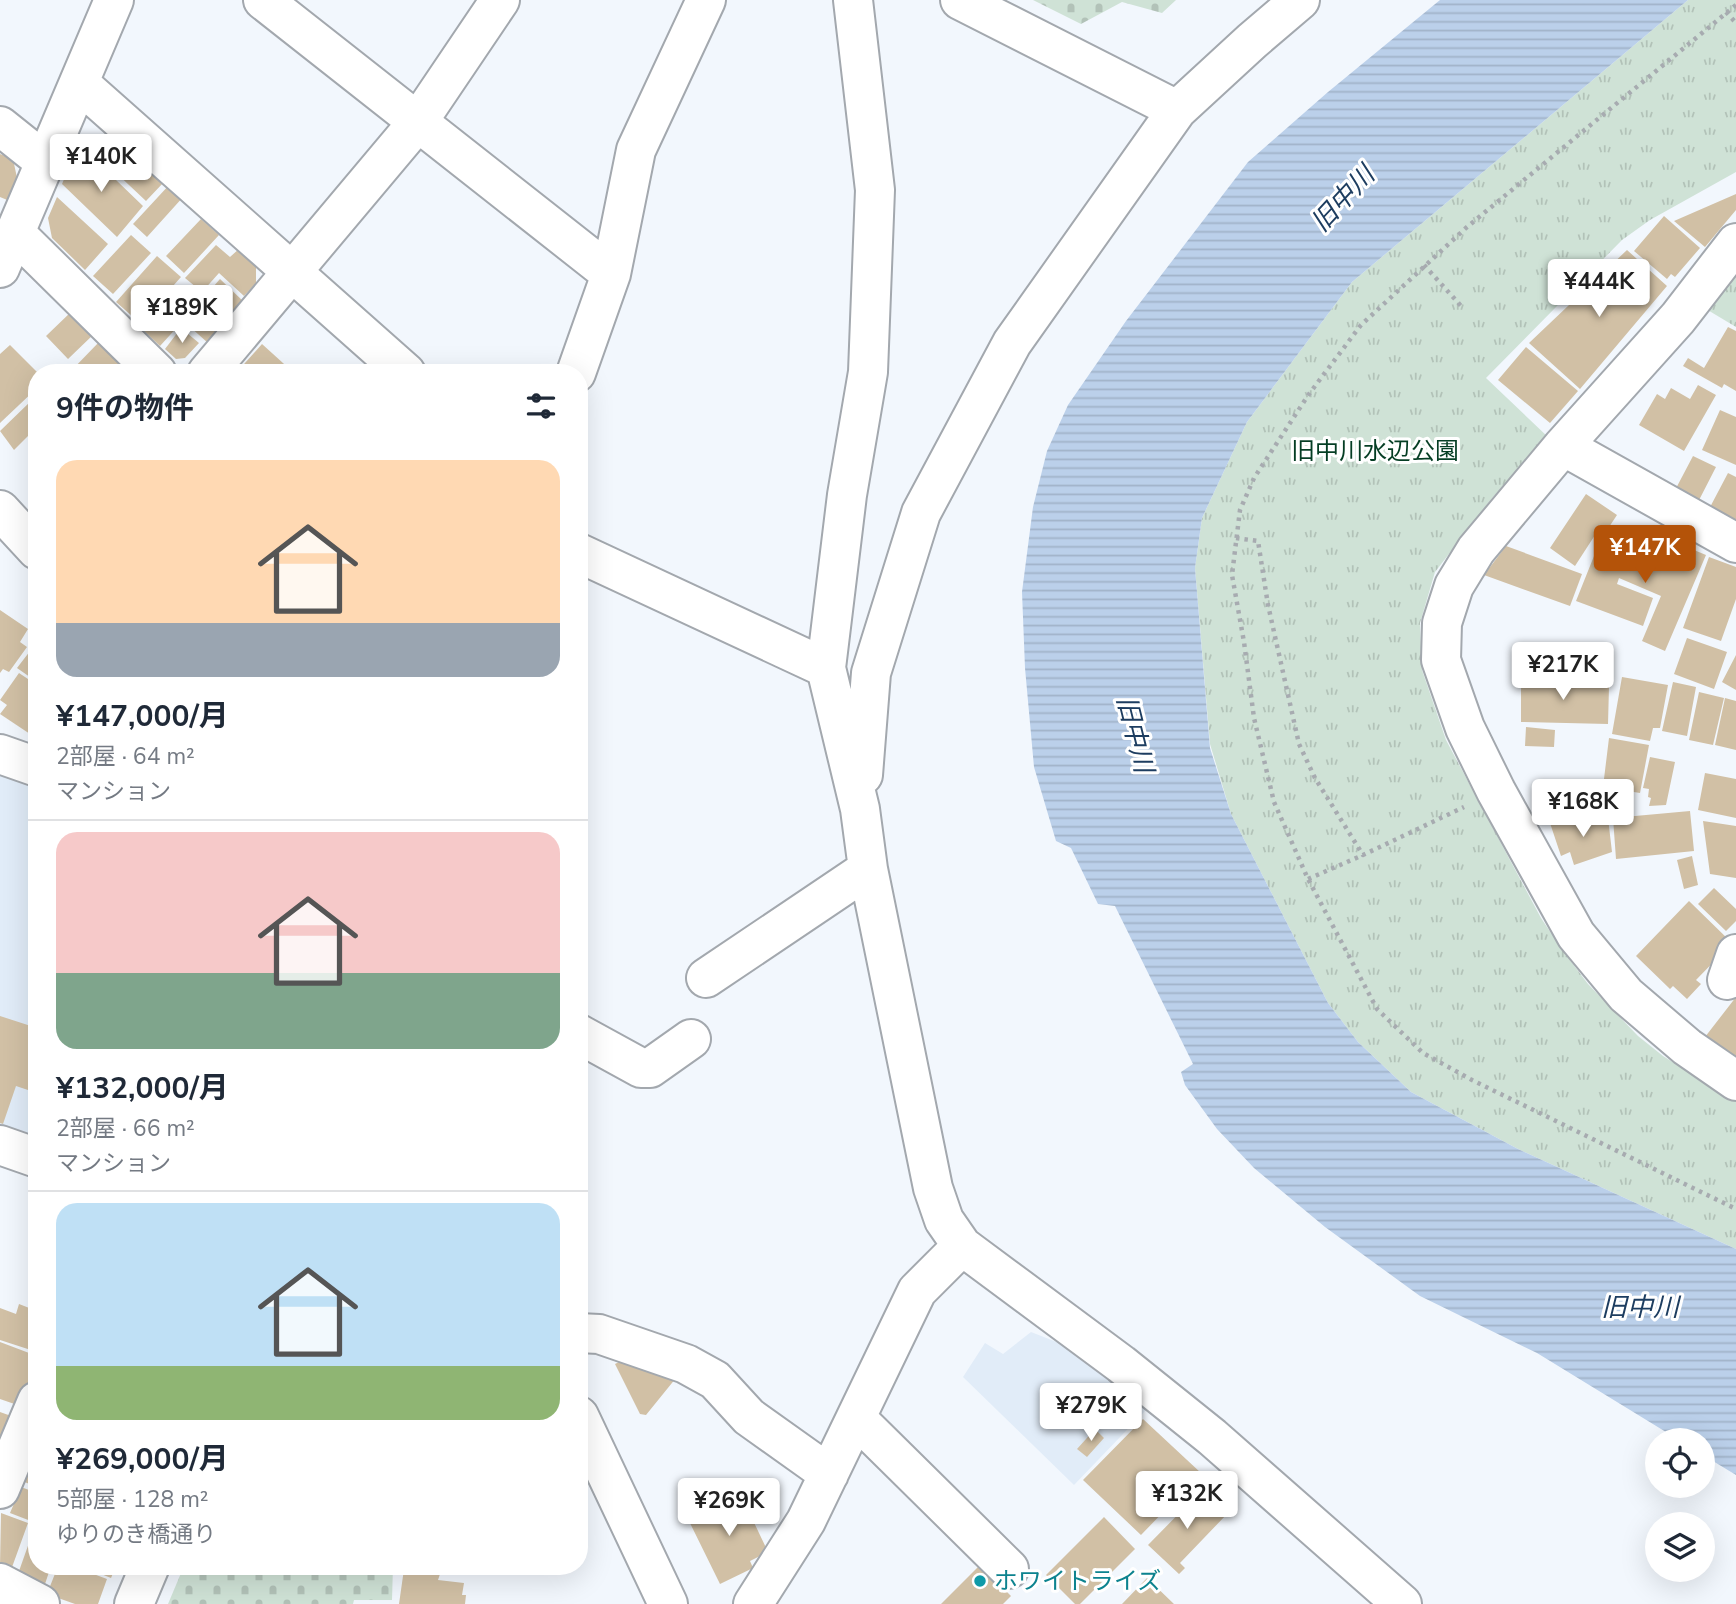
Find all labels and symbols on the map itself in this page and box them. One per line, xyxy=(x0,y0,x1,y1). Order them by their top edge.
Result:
pin: ¥140K xyxy=(52,134,150,194)
water label: 旧中川 xyxy=(1304,156,1384,239)
pin: ¥444K xyxy=(1550,260,1648,319)
pin: ¥189K xyxy=(133,286,231,345)
park label: 旧中川水辺公園 xyxy=(1291,435,1459,467)
pin: ¥147K xyxy=(1596,526,1694,585)
pin: ¥217K xyxy=(1514,642,1612,702)
water label: 旧中川 xyxy=(1109,692,1162,779)
pin: ¥168K xyxy=(1534,780,1632,839)
water label: 旧中川 xyxy=(1601,1290,1682,1325)
pin: ¥279K xyxy=(1042,1384,1140,1443)
pin: ¥132K xyxy=(1138,1472,1236,1531)
pin: ¥269K xyxy=(680,1478,778,1538)
place label: ホワイトライズ xyxy=(994,1565,1161,1597)
marker: ホワイトライズ xyxy=(972,1573,988,1589)

